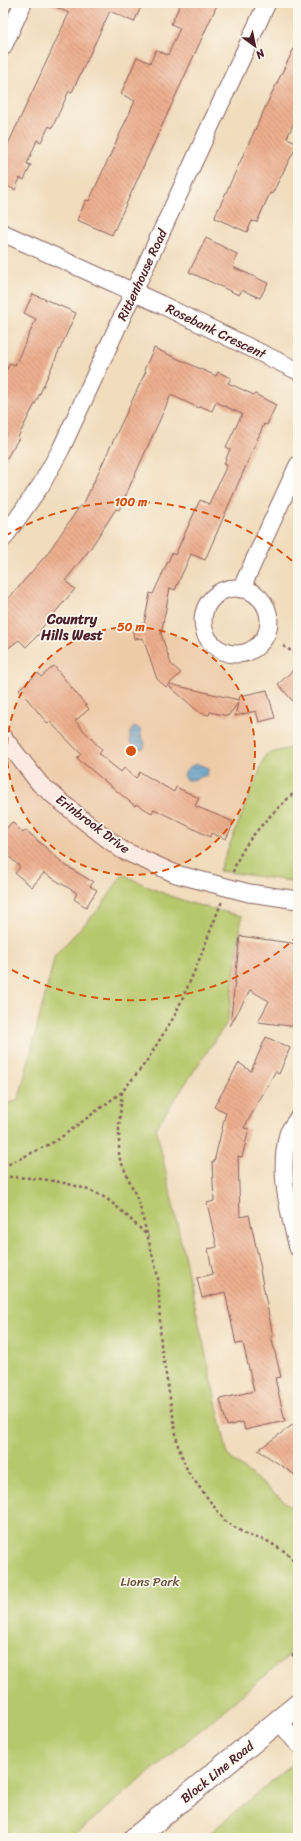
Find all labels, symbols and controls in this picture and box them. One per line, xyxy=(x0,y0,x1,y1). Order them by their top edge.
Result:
north arrow xyxy=(235,26,275,66)
text: N xyxy=(251,43,269,64)
street label: Rittenhouse Road xyxy=(111,224,174,325)
street label: Rosebank Crescent xyxy=(162,297,271,366)
text: 100 m xyxy=(115,491,148,513)
district label: Country Hills West xyxy=(40,607,104,648)
text: 50 m xyxy=(117,616,145,638)
centre of rings xyxy=(124,744,138,758)
street label: Erinbrook Drive xyxy=(51,788,135,860)
park label: Lions Park xyxy=(121,1570,180,1593)
street label: Block Line Road xyxy=(175,1734,260,1809)

